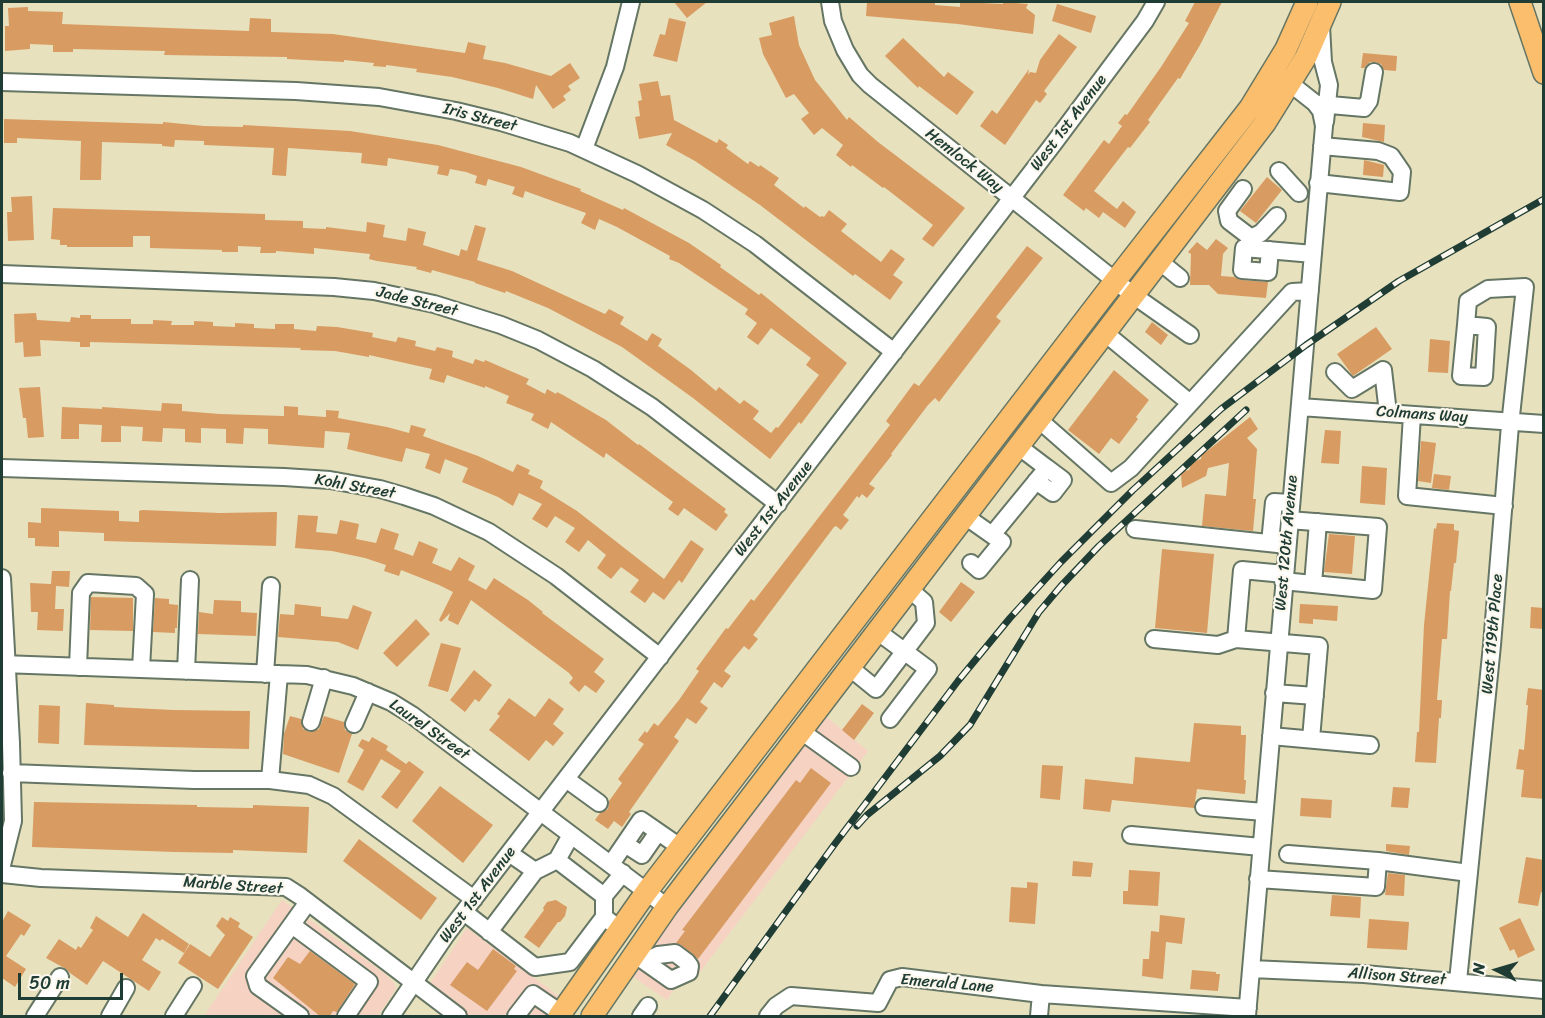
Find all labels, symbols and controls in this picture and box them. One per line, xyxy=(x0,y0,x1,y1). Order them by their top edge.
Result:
street label: West 1st Avenue xyxy=(1027,71,1111,175)
street label: Iris Street xyxy=(441,100,519,136)
street label: Hemlock Way xyxy=(921,125,1007,197)
street label: Jade Street xyxy=(374,283,460,321)
street label: Colmans Way xyxy=(1376,402,1468,428)
street label: West 1st Avenue xyxy=(731,458,817,560)
street label: Kohl Street xyxy=(313,470,397,504)
street label: West 120th Avenue xyxy=(1272,474,1302,612)
street label: West 119th Place xyxy=(1478,573,1508,695)
street label: Laurel Street xyxy=(385,695,473,765)
street label: West 1st Avenue xyxy=(436,843,520,947)
street label: Marble Street xyxy=(183,873,283,899)
north arrow xyxy=(1467,940,1527,1000)
scale bar xyxy=(21,961,126,999)
text: N xyxy=(1464,962,1493,975)
street label: Allison Street xyxy=(1347,964,1447,990)
text: 50 m xyxy=(29,967,70,999)
street label: Emerald Lane xyxy=(900,970,994,998)

